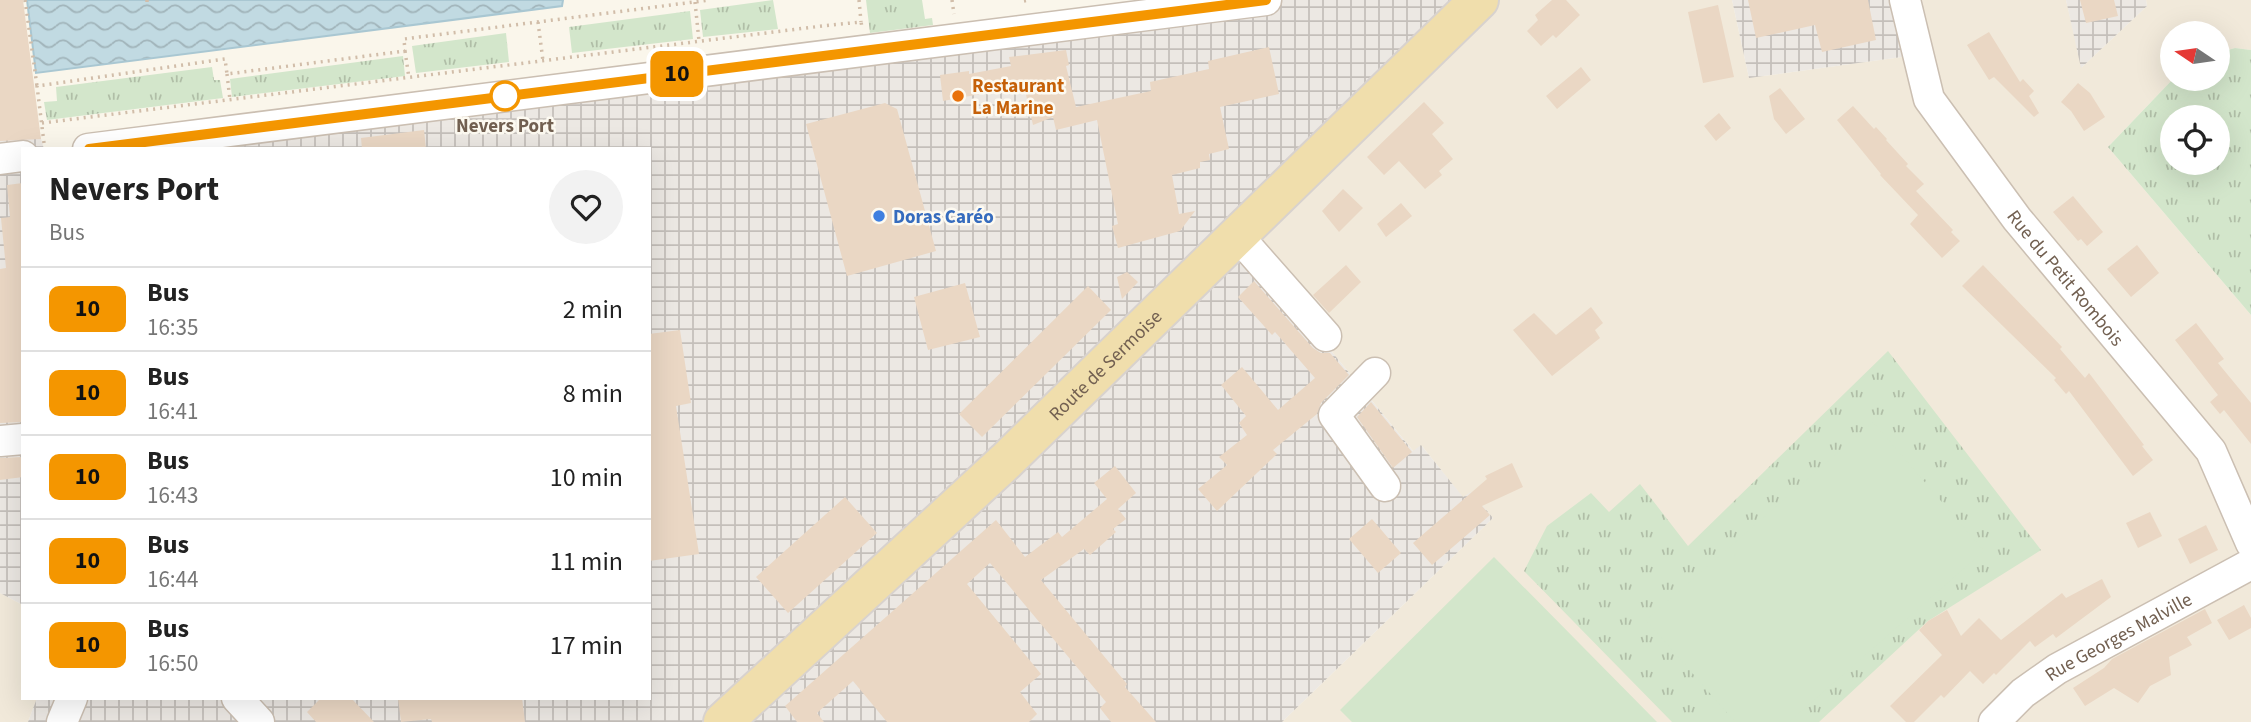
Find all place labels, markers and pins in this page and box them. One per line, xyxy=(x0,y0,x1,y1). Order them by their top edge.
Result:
place label: Restaurant La Marine xyxy=(972,73,1064,122)
marker: Nevers Port xyxy=(490,81,520,111)
marker: Restaurant La Marine xyxy=(950,88,966,104)
place label: Nevers Port xyxy=(456,113,554,140)
place label: Doras Caréo xyxy=(893,204,994,231)
marker: Doras Caréo xyxy=(871,208,887,224)

